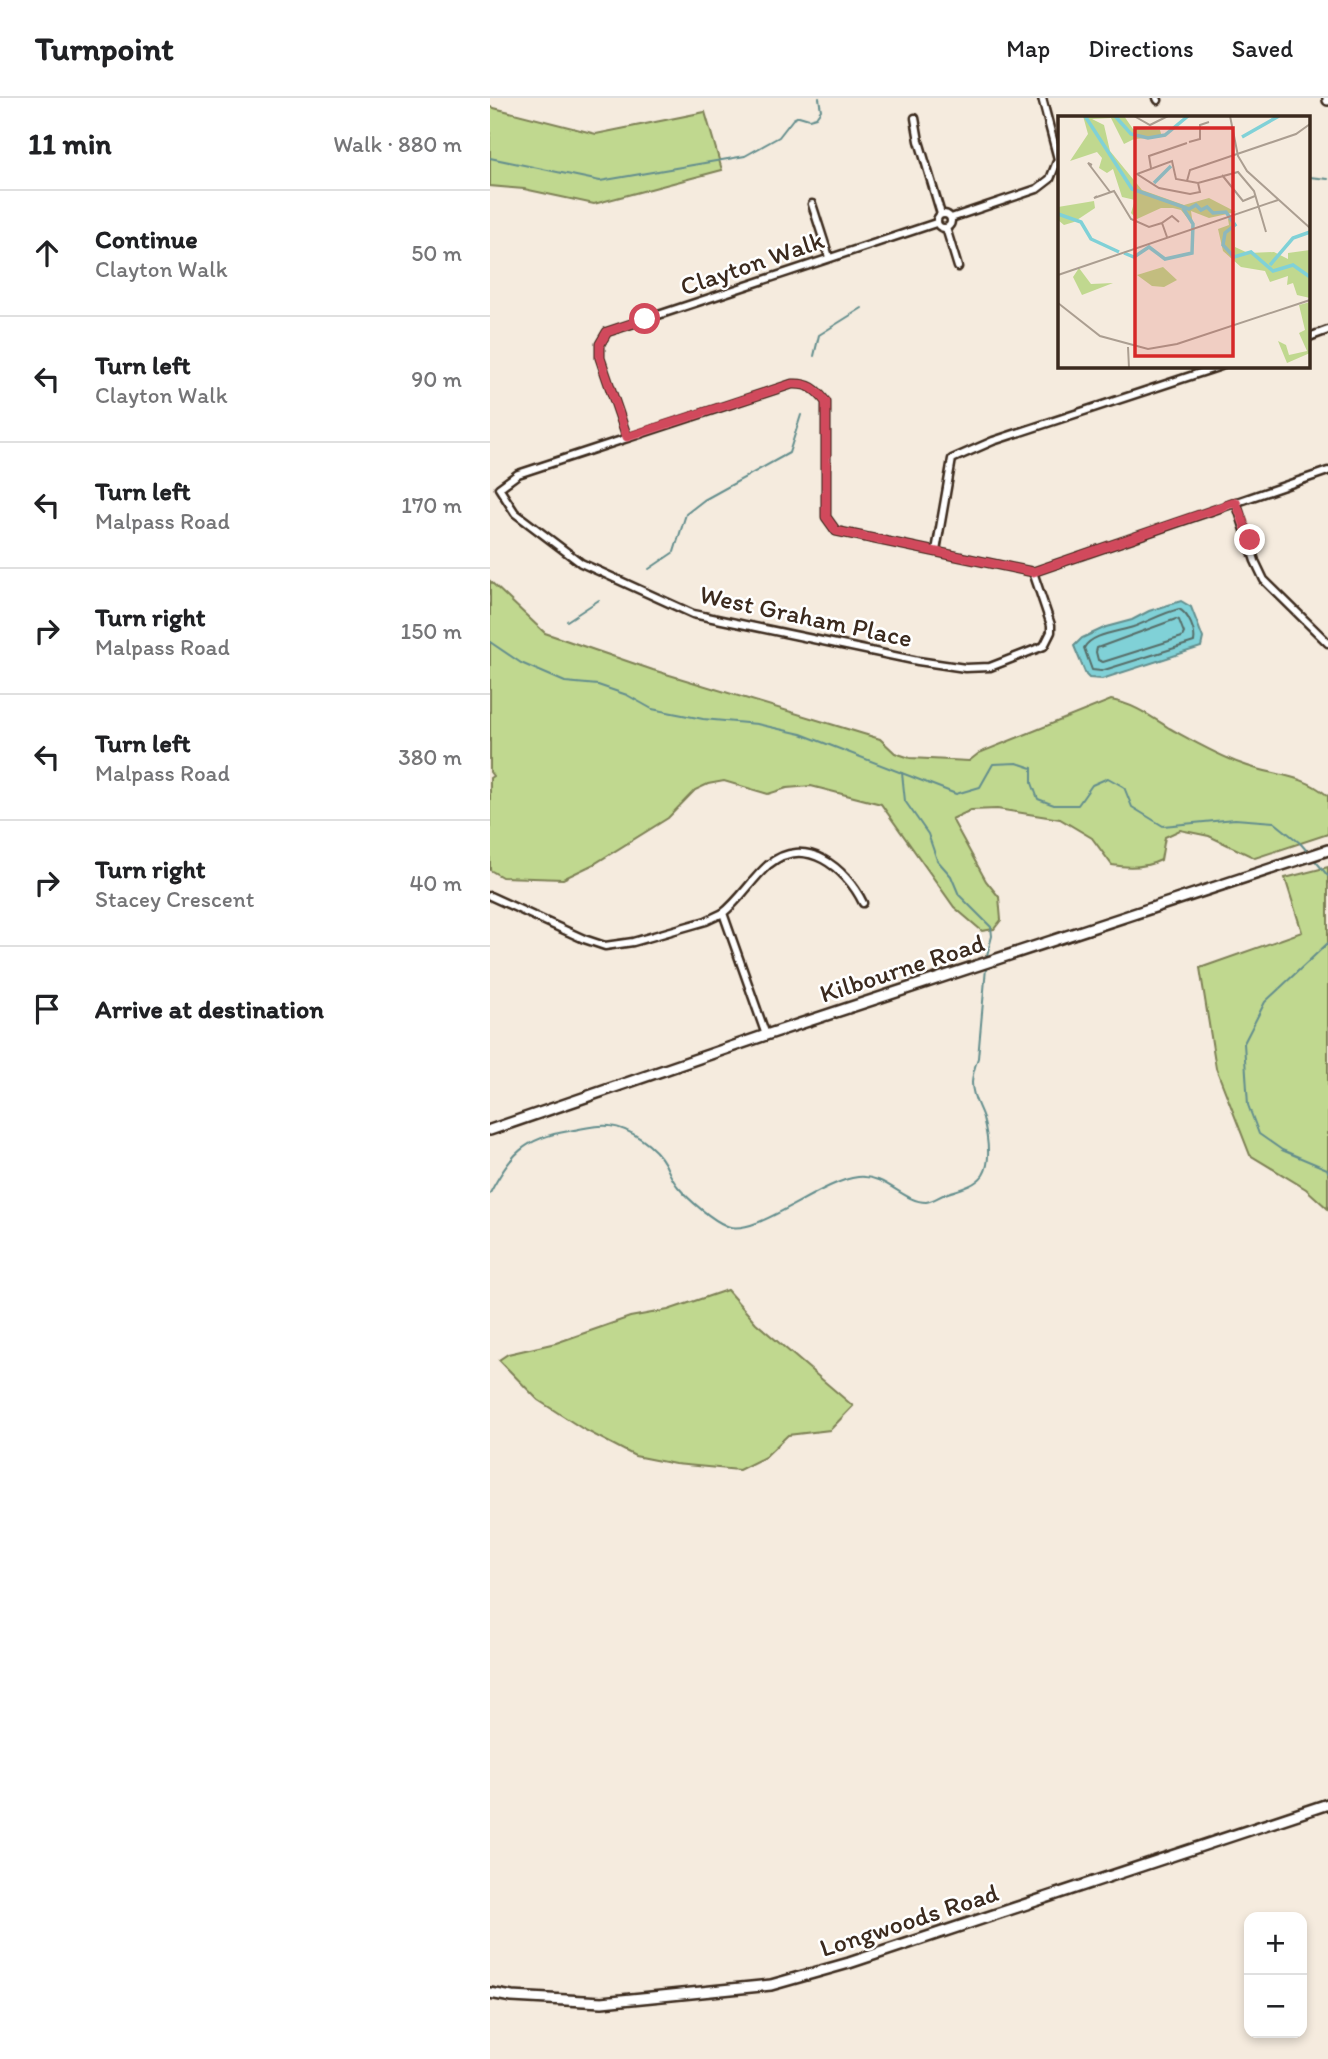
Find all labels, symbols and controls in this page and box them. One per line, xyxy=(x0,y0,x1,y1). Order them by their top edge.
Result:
text: Turnpoint xyxy=(35,29,174,68)
text: Map xyxy=(1006,34,1050,63)
text: Directions xyxy=(1088,34,1194,63)
text: Saved xyxy=(1232,34,1293,63)
inset map xyxy=(1058,116,1310,368)
text: 11 min xyxy=(28,125,112,162)
text: Walk · 880 m xyxy=(333,130,462,158)
text: Continue xyxy=(95,223,198,255)
street label: Clayton Walk xyxy=(676,223,829,303)
icon: ahead xyxy=(28,234,66,272)
text: 50 m xyxy=(411,239,462,267)
text: Clayton Walk xyxy=(95,255,228,283)
route start xyxy=(629,303,660,334)
text: Turn left xyxy=(95,349,191,381)
icon: left xyxy=(28,360,66,398)
text: 90 m xyxy=(411,365,462,393)
text: Clayton Walk xyxy=(95,381,228,409)
text: Turn left xyxy=(95,475,191,507)
icon: left xyxy=(28,486,66,524)
text: 170 m xyxy=(401,491,462,519)
text: Malpass Road xyxy=(95,507,230,535)
route end xyxy=(1234,524,1265,555)
street label: West Graham Place xyxy=(697,578,915,654)
text: Turn right xyxy=(95,601,206,633)
icon: right xyxy=(28,612,66,650)
text: 150 m xyxy=(401,617,462,645)
text: Malpass Road xyxy=(95,633,230,661)
text: Turn left xyxy=(95,727,191,759)
icon: left xyxy=(28,738,66,776)
text: 380 m xyxy=(398,743,462,771)
text: Malpass Road xyxy=(95,759,230,787)
text: Turn right xyxy=(95,853,206,885)
icon: right xyxy=(28,864,66,902)
text: 40 m xyxy=(409,869,462,897)
text: Stacey Crescent xyxy=(95,885,254,913)
street label: Kilbourne Road xyxy=(816,926,989,1010)
icon: arrive xyxy=(28,990,66,1028)
text: Arrive at destination xyxy=(95,993,324,1025)
street label: Longwoods Road xyxy=(816,1876,1002,1964)
map controls xyxy=(1244,1912,1307,2038)
button: + xyxy=(1244,1912,1307,1975)
button: − xyxy=(1244,1975,1307,2038)

